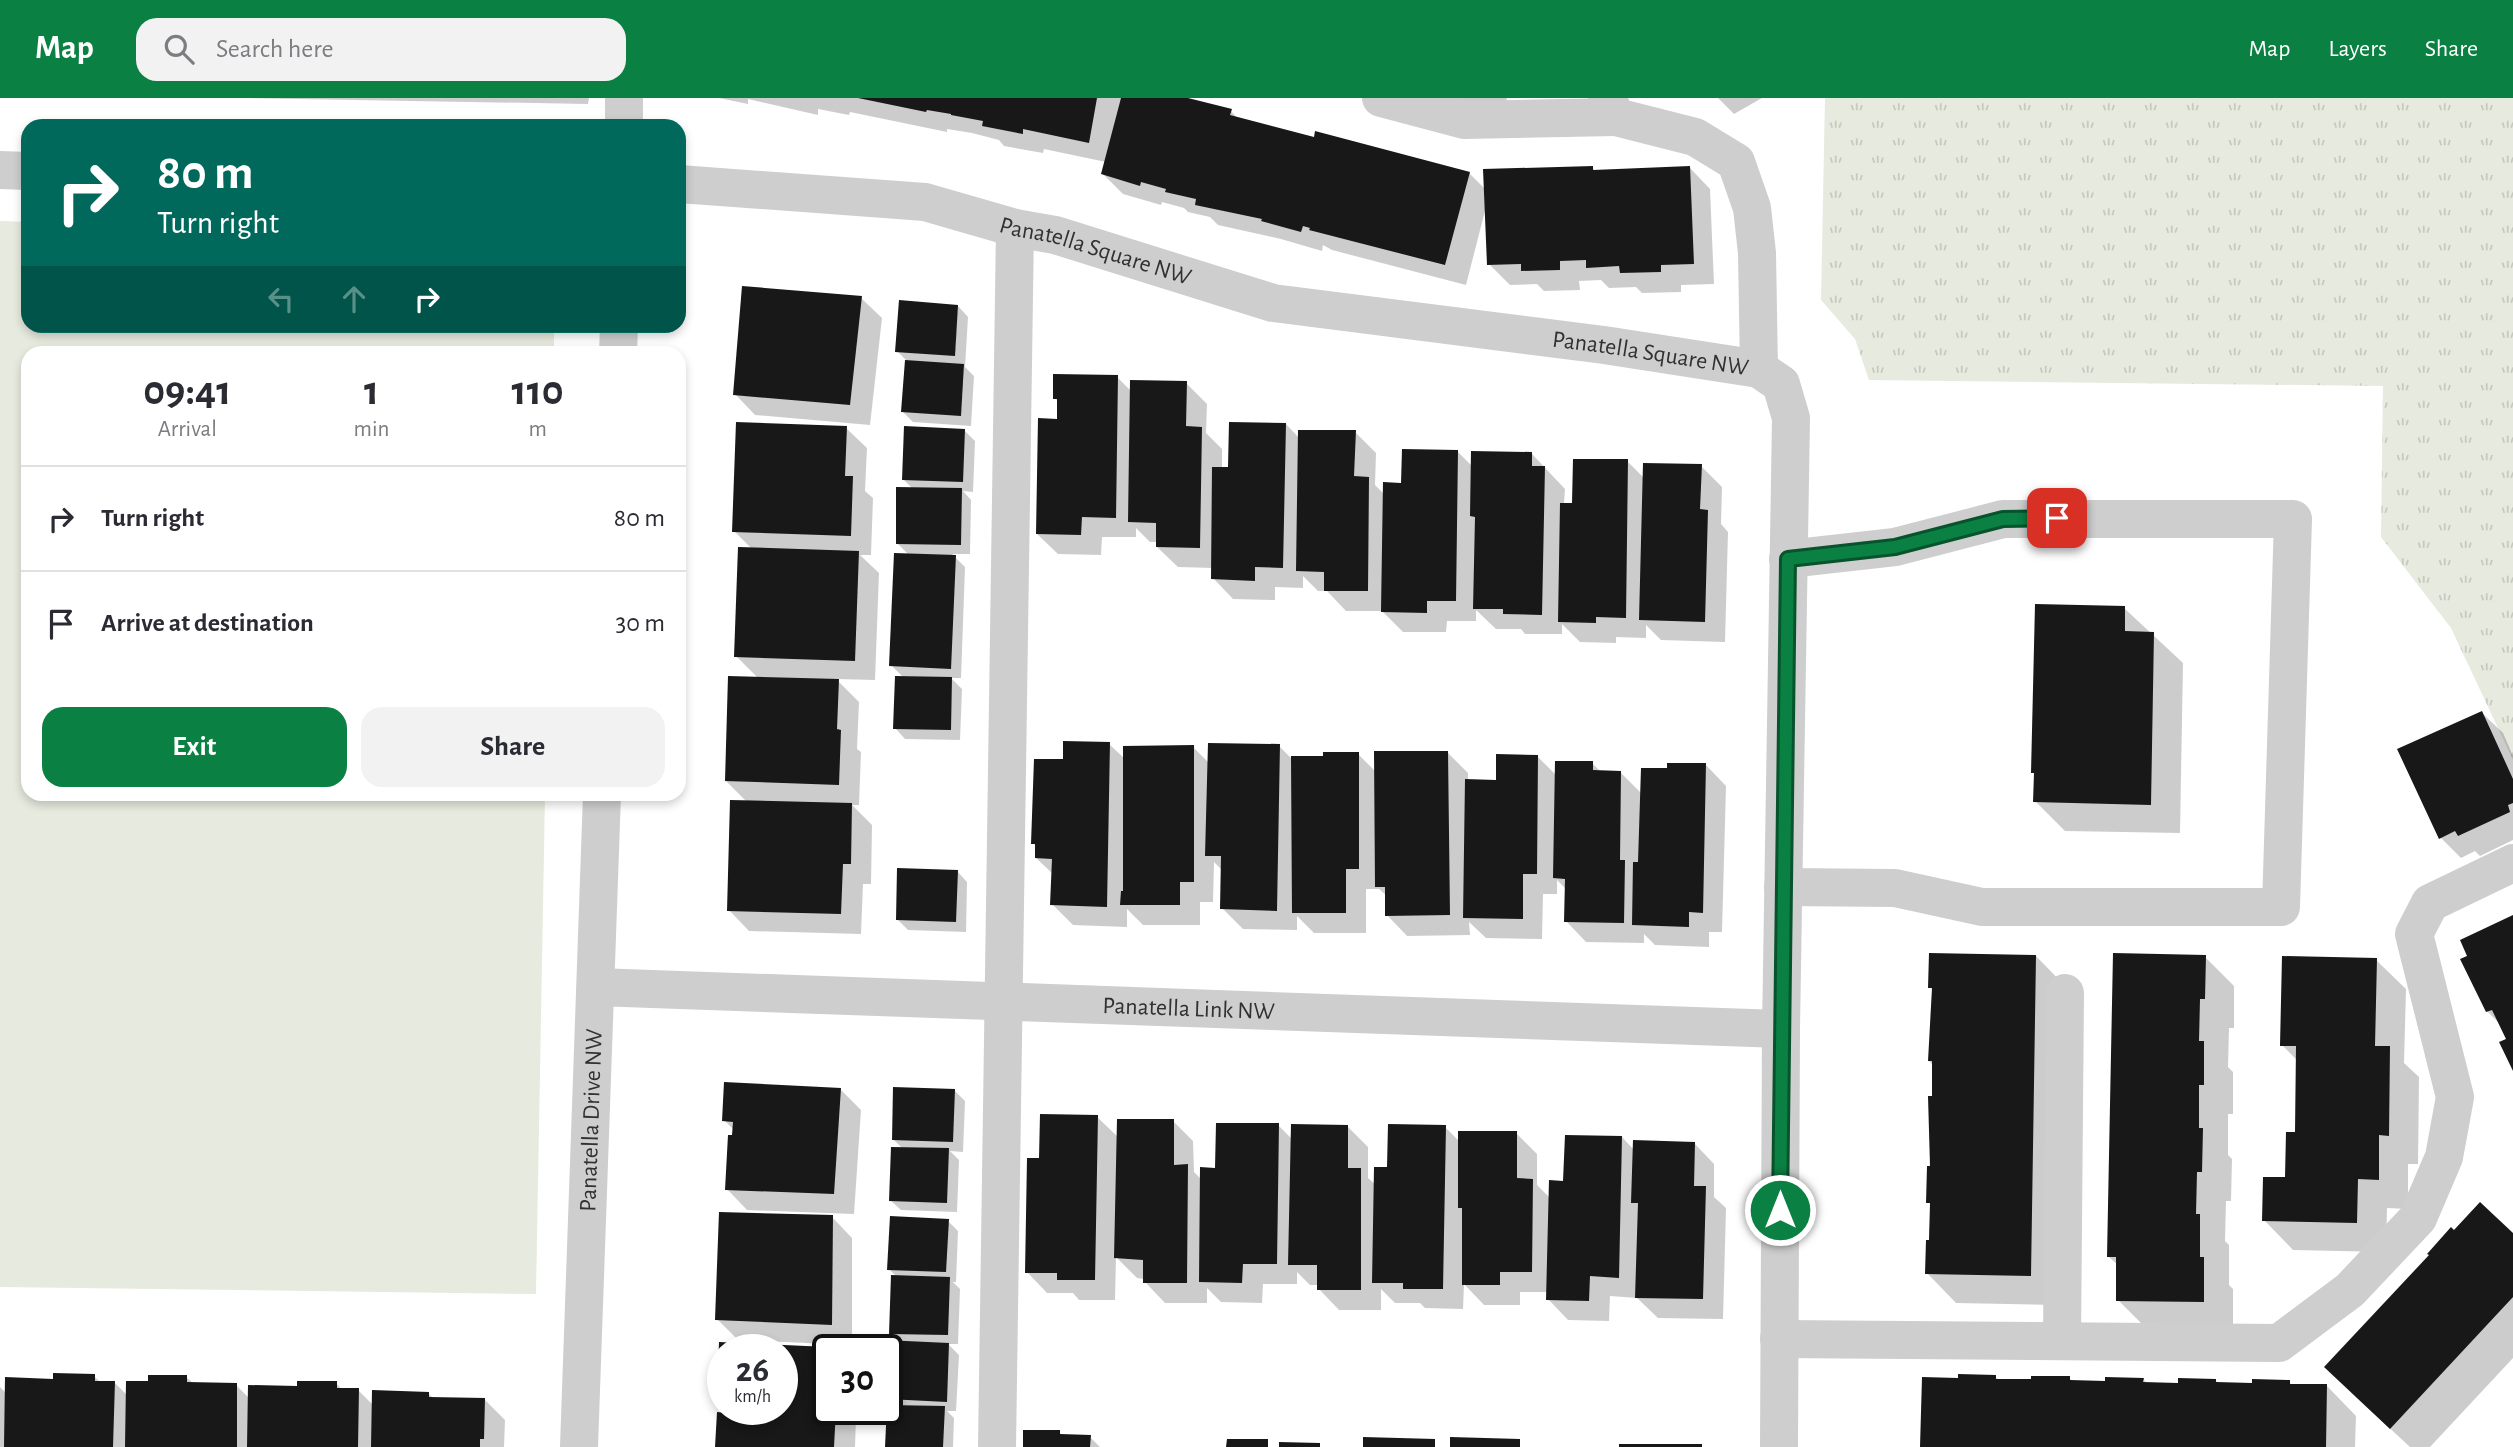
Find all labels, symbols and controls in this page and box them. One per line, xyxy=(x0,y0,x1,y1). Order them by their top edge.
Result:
search box xyxy=(136,18,626,81)
icon: search xyxy=(160,30,198,68)
text: Map xyxy=(35,32,94,65)
text: Search here xyxy=(216,36,334,62)
text: Map xyxy=(2248,37,2290,61)
text: Layers xyxy=(2328,37,2387,61)
text: Share xyxy=(2425,37,2478,61)
icon: right xyxy=(42,147,133,238)
text: 80 m xyxy=(157,149,254,198)
text: Turn right xyxy=(157,207,279,239)
street label: Panatella Square NW xyxy=(997,213,1194,290)
icon: left xyxy=(262,280,300,318)
icon: ahead xyxy=(335,280,373,318)
icon: right xyxy=(408,280,446,318)
street label: Panatella Square NW xyxy=(1551,328,1751,380)
text: 09:41 xyxy=(143,370,231,412)
text: 1 xyxy=(364,370,379,412)
text: 110 xyxy=(512,370,564,412)
text: Arrival xyxy=(158,418,217,441)
text: min xyxy=(354,418,389,441)
text: m xyxy=(528,418,547,441)
pin xyxy=(2027,488,2087,548)
icon: arrive xyxy=(2038,499,2076,537)
icon: right xyxy=(42,500,80,538)
text: Turn right xyxy=(101,505,204,531)
text: 80 m xyxy=(614,505,665,531)
icon: arrive xyxy=(42,605,80,643)
text: Arrive at destination xyxy=(101,610,314,636)
text: 30 m xyxy=(615,610,665,636)
button: Exit xyxy=(42,707,347,787)
button: Share xyxy=(361,707,665,787)
street label: Panatella Link NW xyxy=(1102,994,1276,1024)
street label: Panatella Drive NW xyxy=(576,1028,607,1212)
position arrow xyxy=(1743,1173,1817,1247)
speed limit sign: 30 xyxy=(812,1334,903,1425)
text: 26 xyxy=(736,1353,769,1388)
text: km/h xyxy=(734,1388,771,1406)

